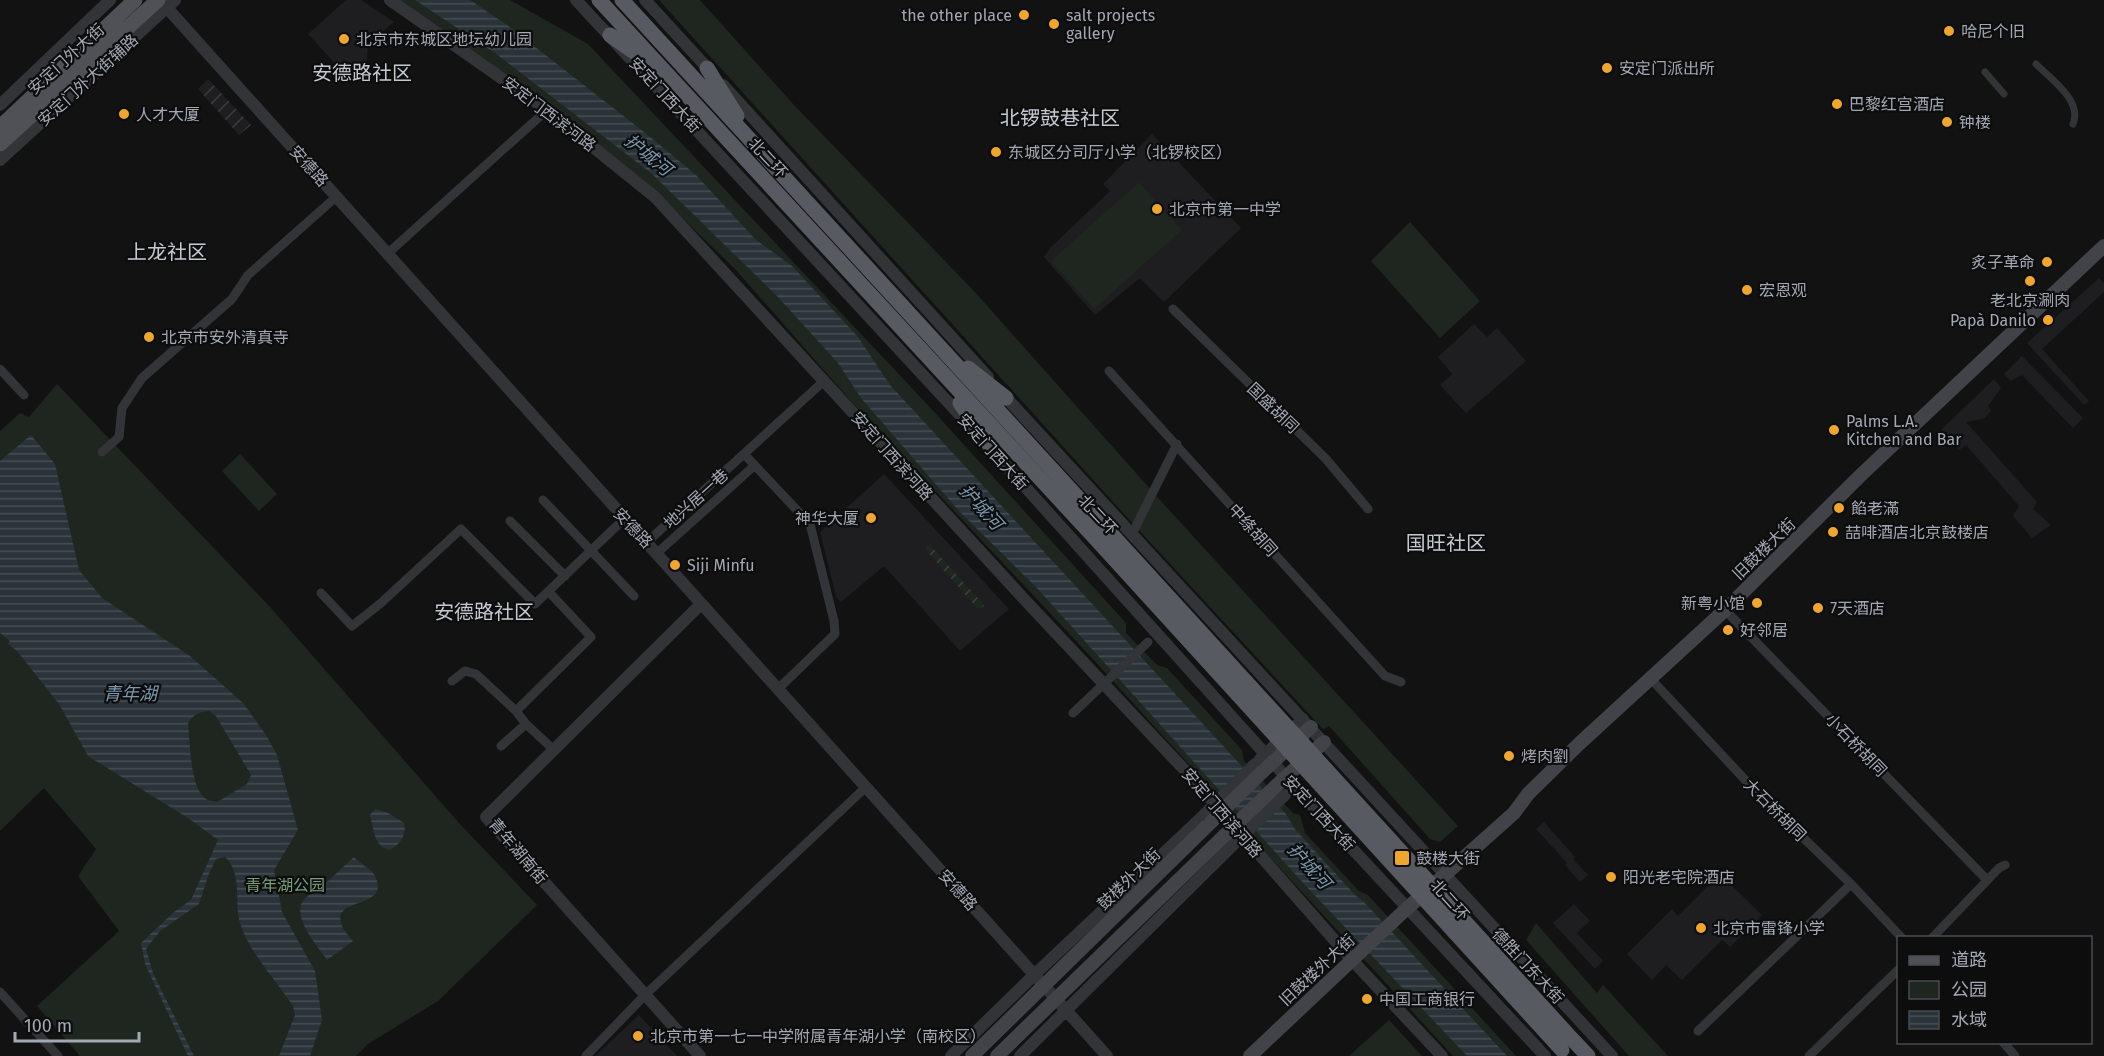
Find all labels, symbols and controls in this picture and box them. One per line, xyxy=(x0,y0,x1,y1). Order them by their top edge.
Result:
place label: the other place xyxy=(901,6,1012,25)
place label: salt projects gallery xyxy=(1066,6,1155,43)
marker: the other place xyxy=(1017,8,1031,22)
marker: salt projects gallery xyxy=(1047,17,1061,31)
street label: 安定门外大街 xyxy=(24,20,108,98)
place label: 哈尼个旧 xyxy=(1961,22,2025,41)
marker: 哈尼个旧 xyxy=(1942,24,1956,38)
street label: 安定门外大街辅路 xyxy=(34,30,142,130)
place label: 北京市东城区地坛幼儿园 xyxy=(356,30,532,49)
marker: 北京市东城区地坛幼儿园 xyxy=(337,32,351,46)
street label: 安定门西大街 xyxy=(625,53,705,137)
place label: 安定门派出所 xyxy=(1619,59,1715,78)
district label: 安德路社区 xyxy=(312,61,412,85)
marker: 安定门派出所 xyxy=(1600,61,1614,75)
street label: 安定门西滨河路 xyxy=(499,73,599,155)
place label: 巴黎红宫酒店 xyxy=(1849,95,1945,114)
marker: 巴黎红宫酒店 xyxy=(1830,97,1844,111)
place label: 人才大厦 xyxy=(136,105,200,124)
district label: 北锣鼓巷社区 xyxy=(1000,106,1120,130)
marker: 人才大厦 xyxy=(117,107,131,121)
place label: 钟楼 xyxy=(1959,113,1991,132)
marker: 钟楼 xyxy=(1940,115,1954,129)
water label: 护城河 xyxy=(620,129,678,182)
street label: 北二环 xyxy=(745,134,791,182)
street label: 安德路 xyxy=(286,142,332,190)
place label: 东城区分司厅小学（北锣校区） xyxy=(1008,143,1232,162)
marker: 东城区分司厅小学（北锣校区） xyxy=(989,145,1003,159)
place label: 北京市第一中学 xyxy=(1169,200,1281,219)
marker: 北京市第一中学 xyxy=(1150,202,1164,216)
district label: 上龙社区 xyxy=(127,240,207,264)
place label: 炙子革命 xyxy=(1971,253,2035,272)
marker: 炙子革命 xyxy=(2040,255,2054,269)
marker: 老北京涮肉 xyxy=(2023,274,2037,288)
place label: 宏恩观 xyxy=(1759,281,1807,300)
marker: 宏恩观 xyxy=(1740,283,1754,297)
place label: 老北京涮肉 xyxy=(1990,291,2070,310)
place label: Papà Danilo xyxy=(1950,311,2036,330)
marker: Papà Danilo xyxy=(2041,313,2055,327)
place label: 北京市安外清真寺 xyxy=(161,328,289,347)
marker: 北京市安外清真寺 xyxy=(142,330,156,344)
street label: 国盛胡同 xyxy=(1243,379,1303,437)
street label: 安定门西滨河路 xyxy=(847,408,937,504)
street label: 安定门西大街 xyxy=(954,410,1032,494)
place label: Palms L.A. Kitchen and Bar xyxy=(1846,412,1962,449)
marker: Palms L.A. Kitchen and Bar xyxy=(1827,423,1841,437)
street label: 地兴居一巷 xyxy=(660,465,732,533)
water label: 护城河 xyxy=(955,480,1009,537)
street label: 北二环 xyxy=(1075,491,1121,539)
place label: 餡老滿 xyxy=(1851,499,1899,518)
street label: 中绦胡同 xyxy=(1225,500,1281,560)
marker: 餡老滿 xyxy=(1832,501,1846,515)
street label: 安德路 xyxy=(610,504,656,552)
place label: 神华大厦 xyxy=(795,509,859,528)
marker: 神华大厦 xyxy=(864,511,878,525)
street label: 旧鼓楼大街 xyxy=(1729,514,1799,584)
place label: 喆啡酒店北京鼓楼店 xyxy=(1845,523,1989,542)
marker: 喆啡酒店北京鼓楼店 xyxy=(1826,525,1840,539)
district label: 国旺社区 xyxy=(1406,531,1486,555)
place label: Siji Minfu xyxy=(687,556,754,575)
marker: Siji Minfu xyxy=(668,558,682,572)
place label: 新粤小馆 xyxy=(1681,594,1745,613)
marker: 新粤小馆 xyxy=(1750,596,1764,610)
place label: 7天酒店 xyxy=(1830,599,1885,618)
district label: 安德路社区 xyxy=(434,600,534,624)
marker: 7天酒店 xyxy=(1811,601,1825,615)
place label: 好邻居 xyxy=(1740,621,1788,640)
marker: 好邻居 xyxy=(1721,623,1735,637)
water label: 青年湖 xyxy=(103,683,160,705)
street label: 小石桥胡同 xyxy=(1821,710,1891,780)
place label: 烤肉劉 xyxy=(1521,747,1569,766)
marker: 烤肉劉 xyxy=(1502,749,1516,763)
street label: 安定门西滨河路 xyxy=(1178,764,1266,862)
street label: 安定门西大街 xyxy=(1279,771,1359,855)
street label: 大石桥胡同 xyxy=(1740,775,1810,845)
street label: 青年湖南街 xyxy=(485,814,551,888)
water label: 护城河 xyxy=(1283,839,1337,896)
street label: 鼓楼外大街 xyxy=(1094,844,1164,914)
marker: 鼓楼大街 xyxy=(1393,849,1411,867)
place label: 鼓楼大街 xyxy=(1416,849,1480,868)
street label: 安德路 xyxy=(935,866,981,914)
place label: 阳光老宅院酒店 xyxy=(1623,868,1735,887)
marker: 阳光老宅院酒店 xyxy=(1604,870,1618,884)
park label: 青年湖公园 xyxy=(245,876,325,895)
street label: 北二环 xyxy=(1427,876,1473,924)
place label: 北京市雷锋小学 xyxy=(1713,919,1825,938)
marker: 北京市雷锋小学 xyxy=(1694,921,1708,935)
street label: 德胜门东大街 xyxy=(1488,924,1568,1008)
street label: 旧鼓楼外大街 xyxy=(1275,930,1359,1010)
legend xyxy=(1897,936,2092,1044)
text: 道路 xyxy=(1951,949,1987,971)
text: 公园 xyxy=(1951,979,1987,1001)
place label: 中国工商银行 xyxy=(1379,990,1475,1009)
marker: 中国工商银行 xyxy=(1360,992,1374,1006)
scale bar xyxy=(15,1005,140,1043)
text: 水域 xyxy=(1951,1009,1987,1031)
text: 100 m xyxy=(24,1015,72,1037)
place label: 北京市第一七一中学附属青年湖小学（南校区） xyxy=(650,1027,986,1046)
marker: 北京市第一七一中学附属青年湖小学（南校区） xyxy=(631,1029,645,1043)

